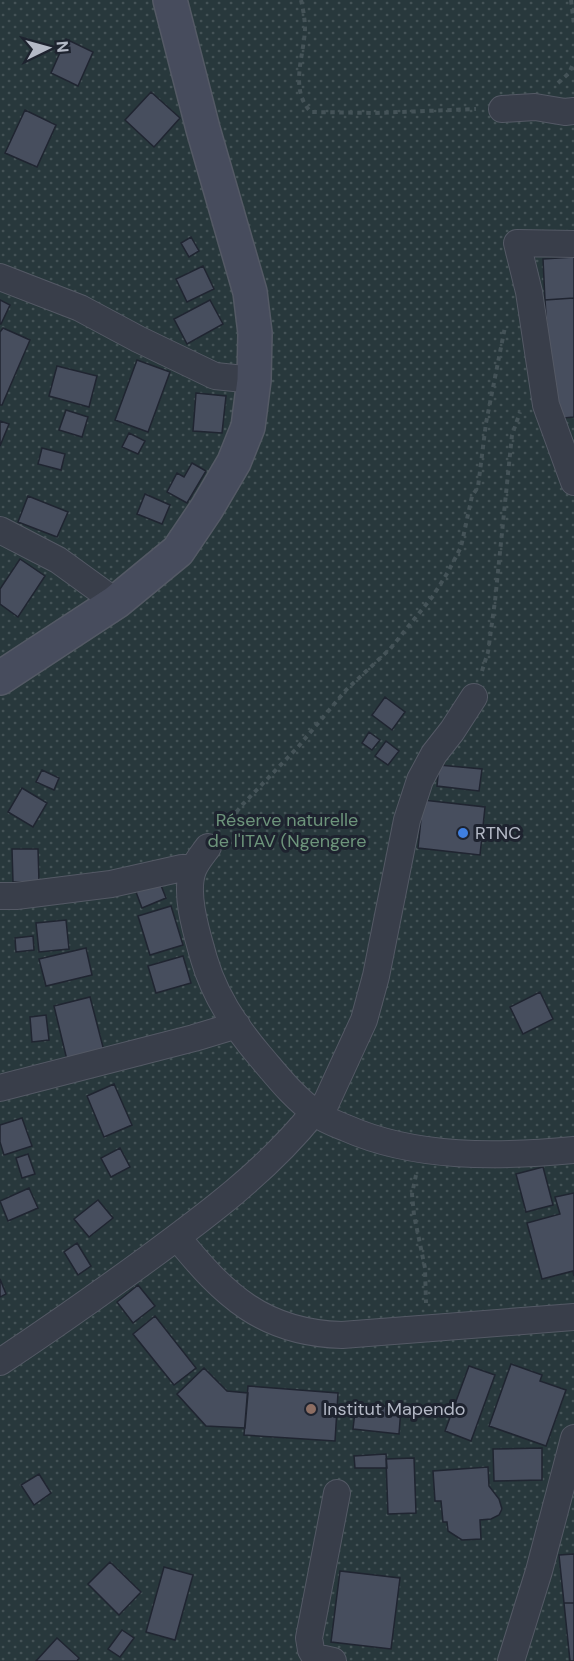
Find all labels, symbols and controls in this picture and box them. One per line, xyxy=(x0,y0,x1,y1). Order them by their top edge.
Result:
north arrow xyxy=(18,18,78,78)
text: N xyxy=(51,40,73,53)
park label: Réserve naturelle de l'ITAV (Ngengere xyxy=(208,808,366,853)
place label: RTNC xyxy=(475,821,521,845)
marker: RTNC xyxy=(456,826,470,840)
place label: Institut Mapendo xyxy=(323,1397,466,1421)
marker: Institut Mapendo xyxy=(304,1402,318,1416)

